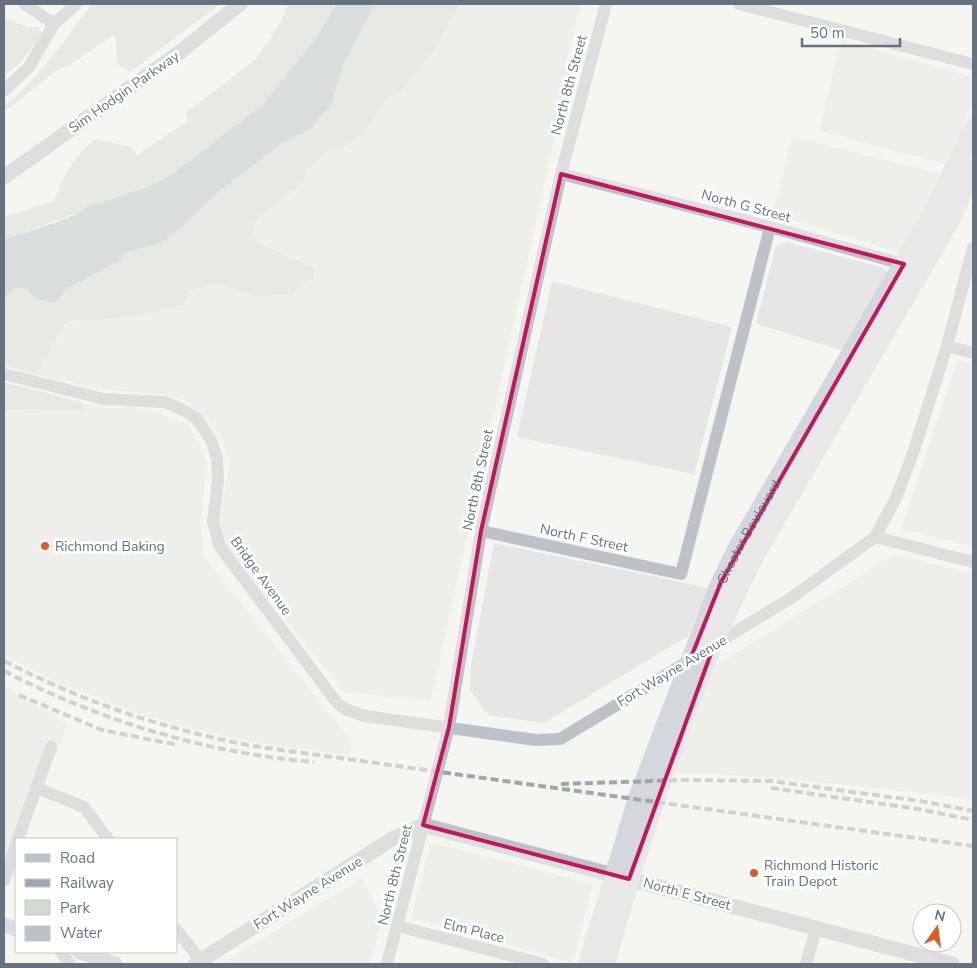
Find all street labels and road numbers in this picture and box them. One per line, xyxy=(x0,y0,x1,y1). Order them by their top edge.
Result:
street label: North 8th Street xyxy=(546,33,592,137)
street label: Sim Hodgin Parkway xyxy=(65,46,184,137)
street label: North G Street xyxy=(699,185,793,227)
street label: North 8th Street xyxy=(458,428,498,532)
street label: Chester Boulevard xyxy=(712,476,785,587)
street label: North F Street xyxy=(538,519,630,557)
street label: Bridge Avenue xyxy=(226,533,296,619)
street label: Fort Wayne Avenue xyxy=(614,631,730,711)
street label: North 8th Street xyxy=(373,823,417,927)
street label: Fort Wayne Avenue xyxy=(250,852,366,934)
street label: North E Street xyxy=(641,873,733,915)
street label: Elm Place xyxy=(442,914,506,948)

